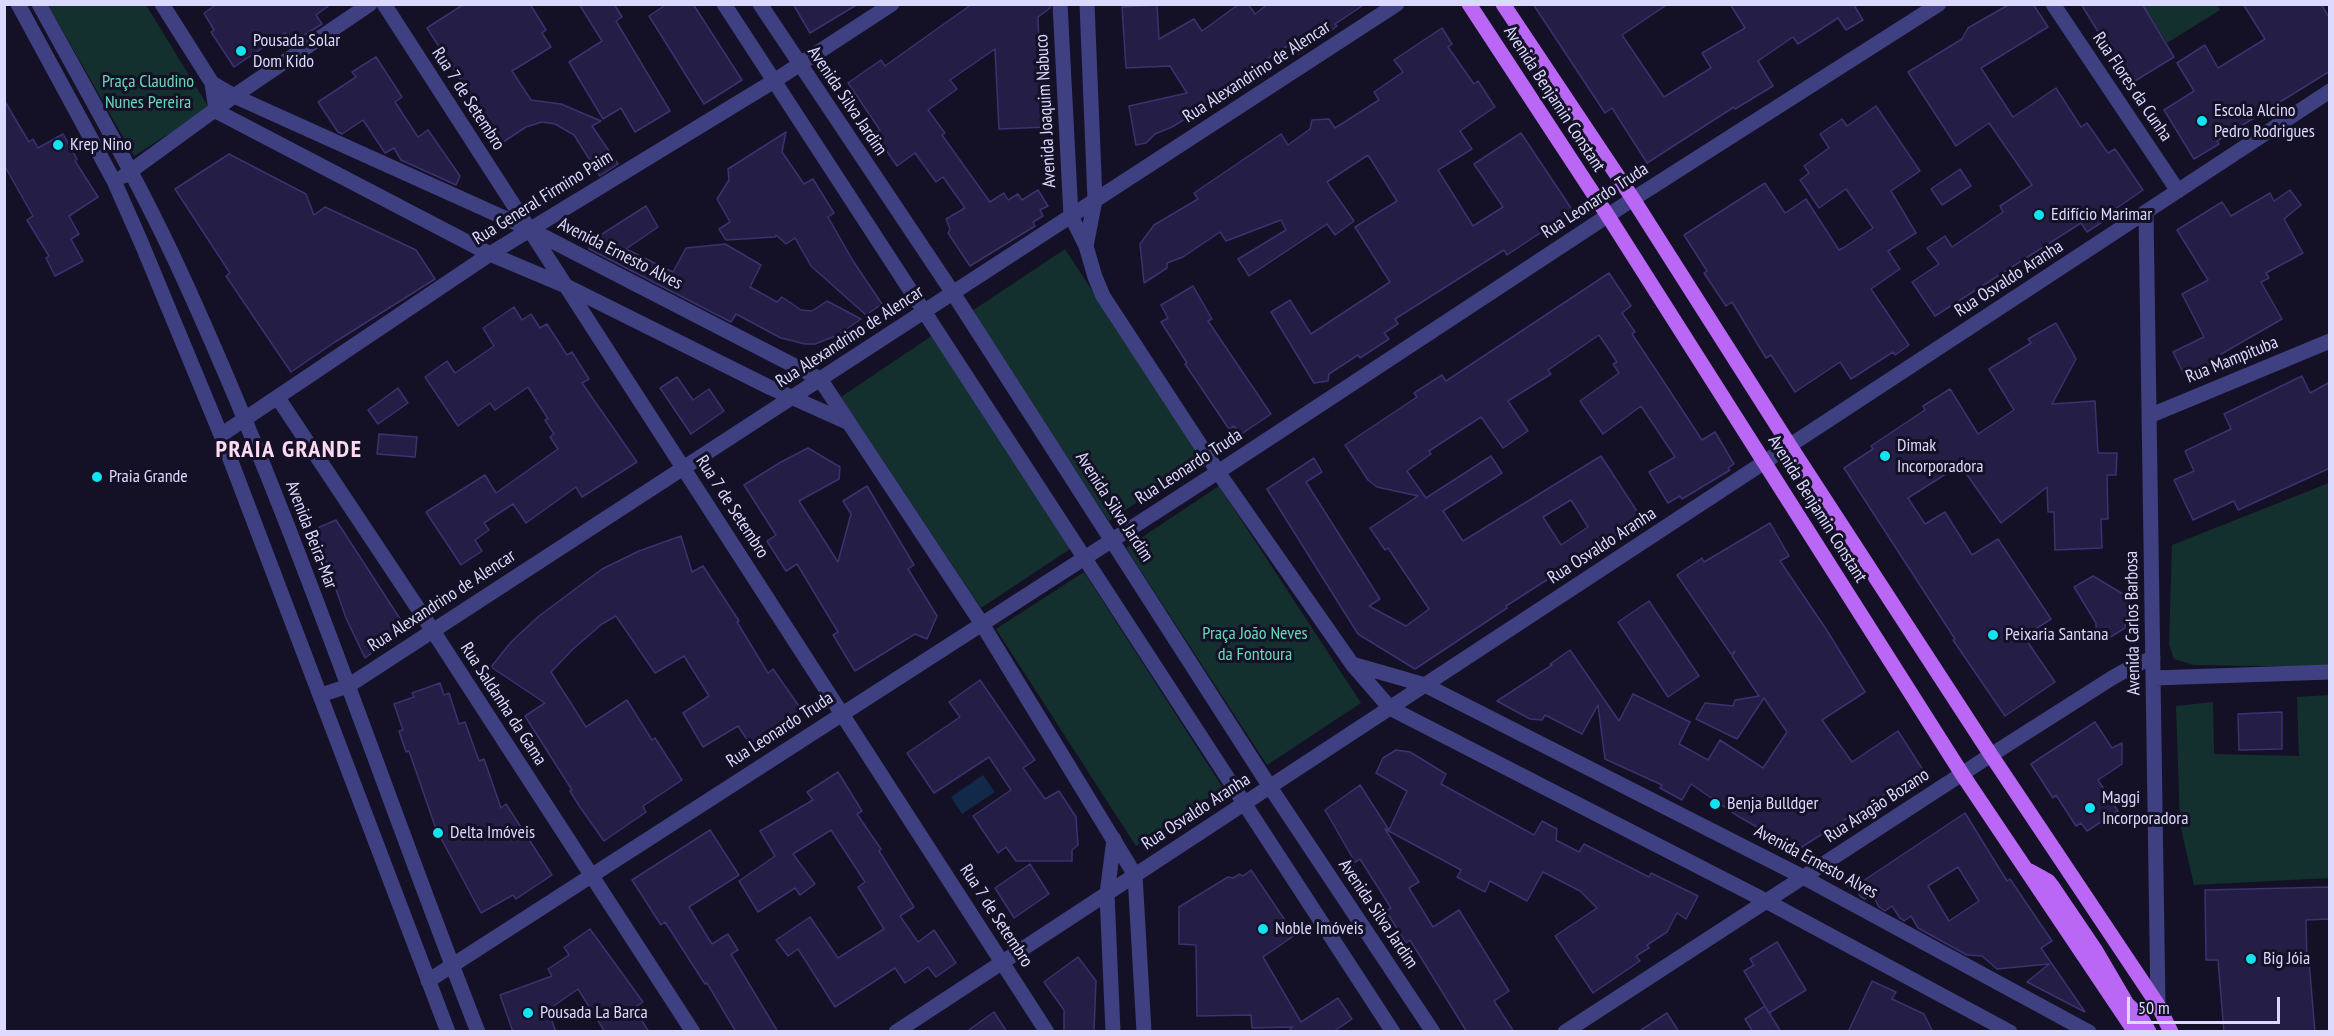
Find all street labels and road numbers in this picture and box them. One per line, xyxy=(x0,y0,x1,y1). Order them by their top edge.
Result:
street label: Rua Alexandrino de Alencar xyxy=(1179,16,1335,128)
street label: Avenida Benjamin Constant xyxy=(1499,22,1609,176)
street label: Rua Flores da Cunha xyxy=(2088,28,2176,146)
street label: Avenida Joaquim Nabuco xyxy=(1031,34,1061,188)
street label: Avenida Silva Jardim xyxy=(803,42,891,160)
street label: Rua 7 de Setembro xyxy=(427,44,509,154)
street label: Rua General Firmino Paim xyxy=(469,146,617,250)
street label: Rua Leonardo Truda xyxy=(1538,158,1652,244)
street label: Avenida Ernesto Alves xyxy=(554,213,686,295)
street label: Rua Osvaldo Aranha xyxy=(1951,236,2067,322)
street label: Rua Alexandrino de Alencar xyxy=(772,281,928,393)
street label: Rua Mampituba xyxy=(2183,332,2281,388)
street label: Rua Leonardo Truda xyxy=(1132,424,1246,510)
street label: Avenida Benjamin Constant xyxy=(1763,431,1871,587)
street label: Avenida Silva Jardim xyxy=(1070,448,1158,566)
street label: Rua 7 de Setembro xyxy=(691,452,773,562)
street label: Avenida Beira-Mar xyxy=(281,478,341,592)
street label: Rua Osvaldo Aranha xyxy=(1544,503,1660,589)
street label: Rua Alexandrino de Alencar xyxy=(364,545,520,657)
street label: Avenida Carlos Barbosa xyxy=(2121,551,2145,695)
street label: Rua Saldanha da Gama xyxy=(455,638,551,770)
street label: Rua Leonardo Truda xyxy=(723,687,837,773)
street label: Rua Aragão Bozano xyxy=(1821,764,1933,848)
street label: Rua Osvaldo Aranha xyxy=(1138,769,1254,855)
street label: Avenida Ernesto Alves xyxy=(1751,820,1881,904)
street label: Avenida Silva Jardim xyxy=(1334,855,1422,973)
street label: Rua 7 de Setembro xyxy=(955,861,1037,971)

